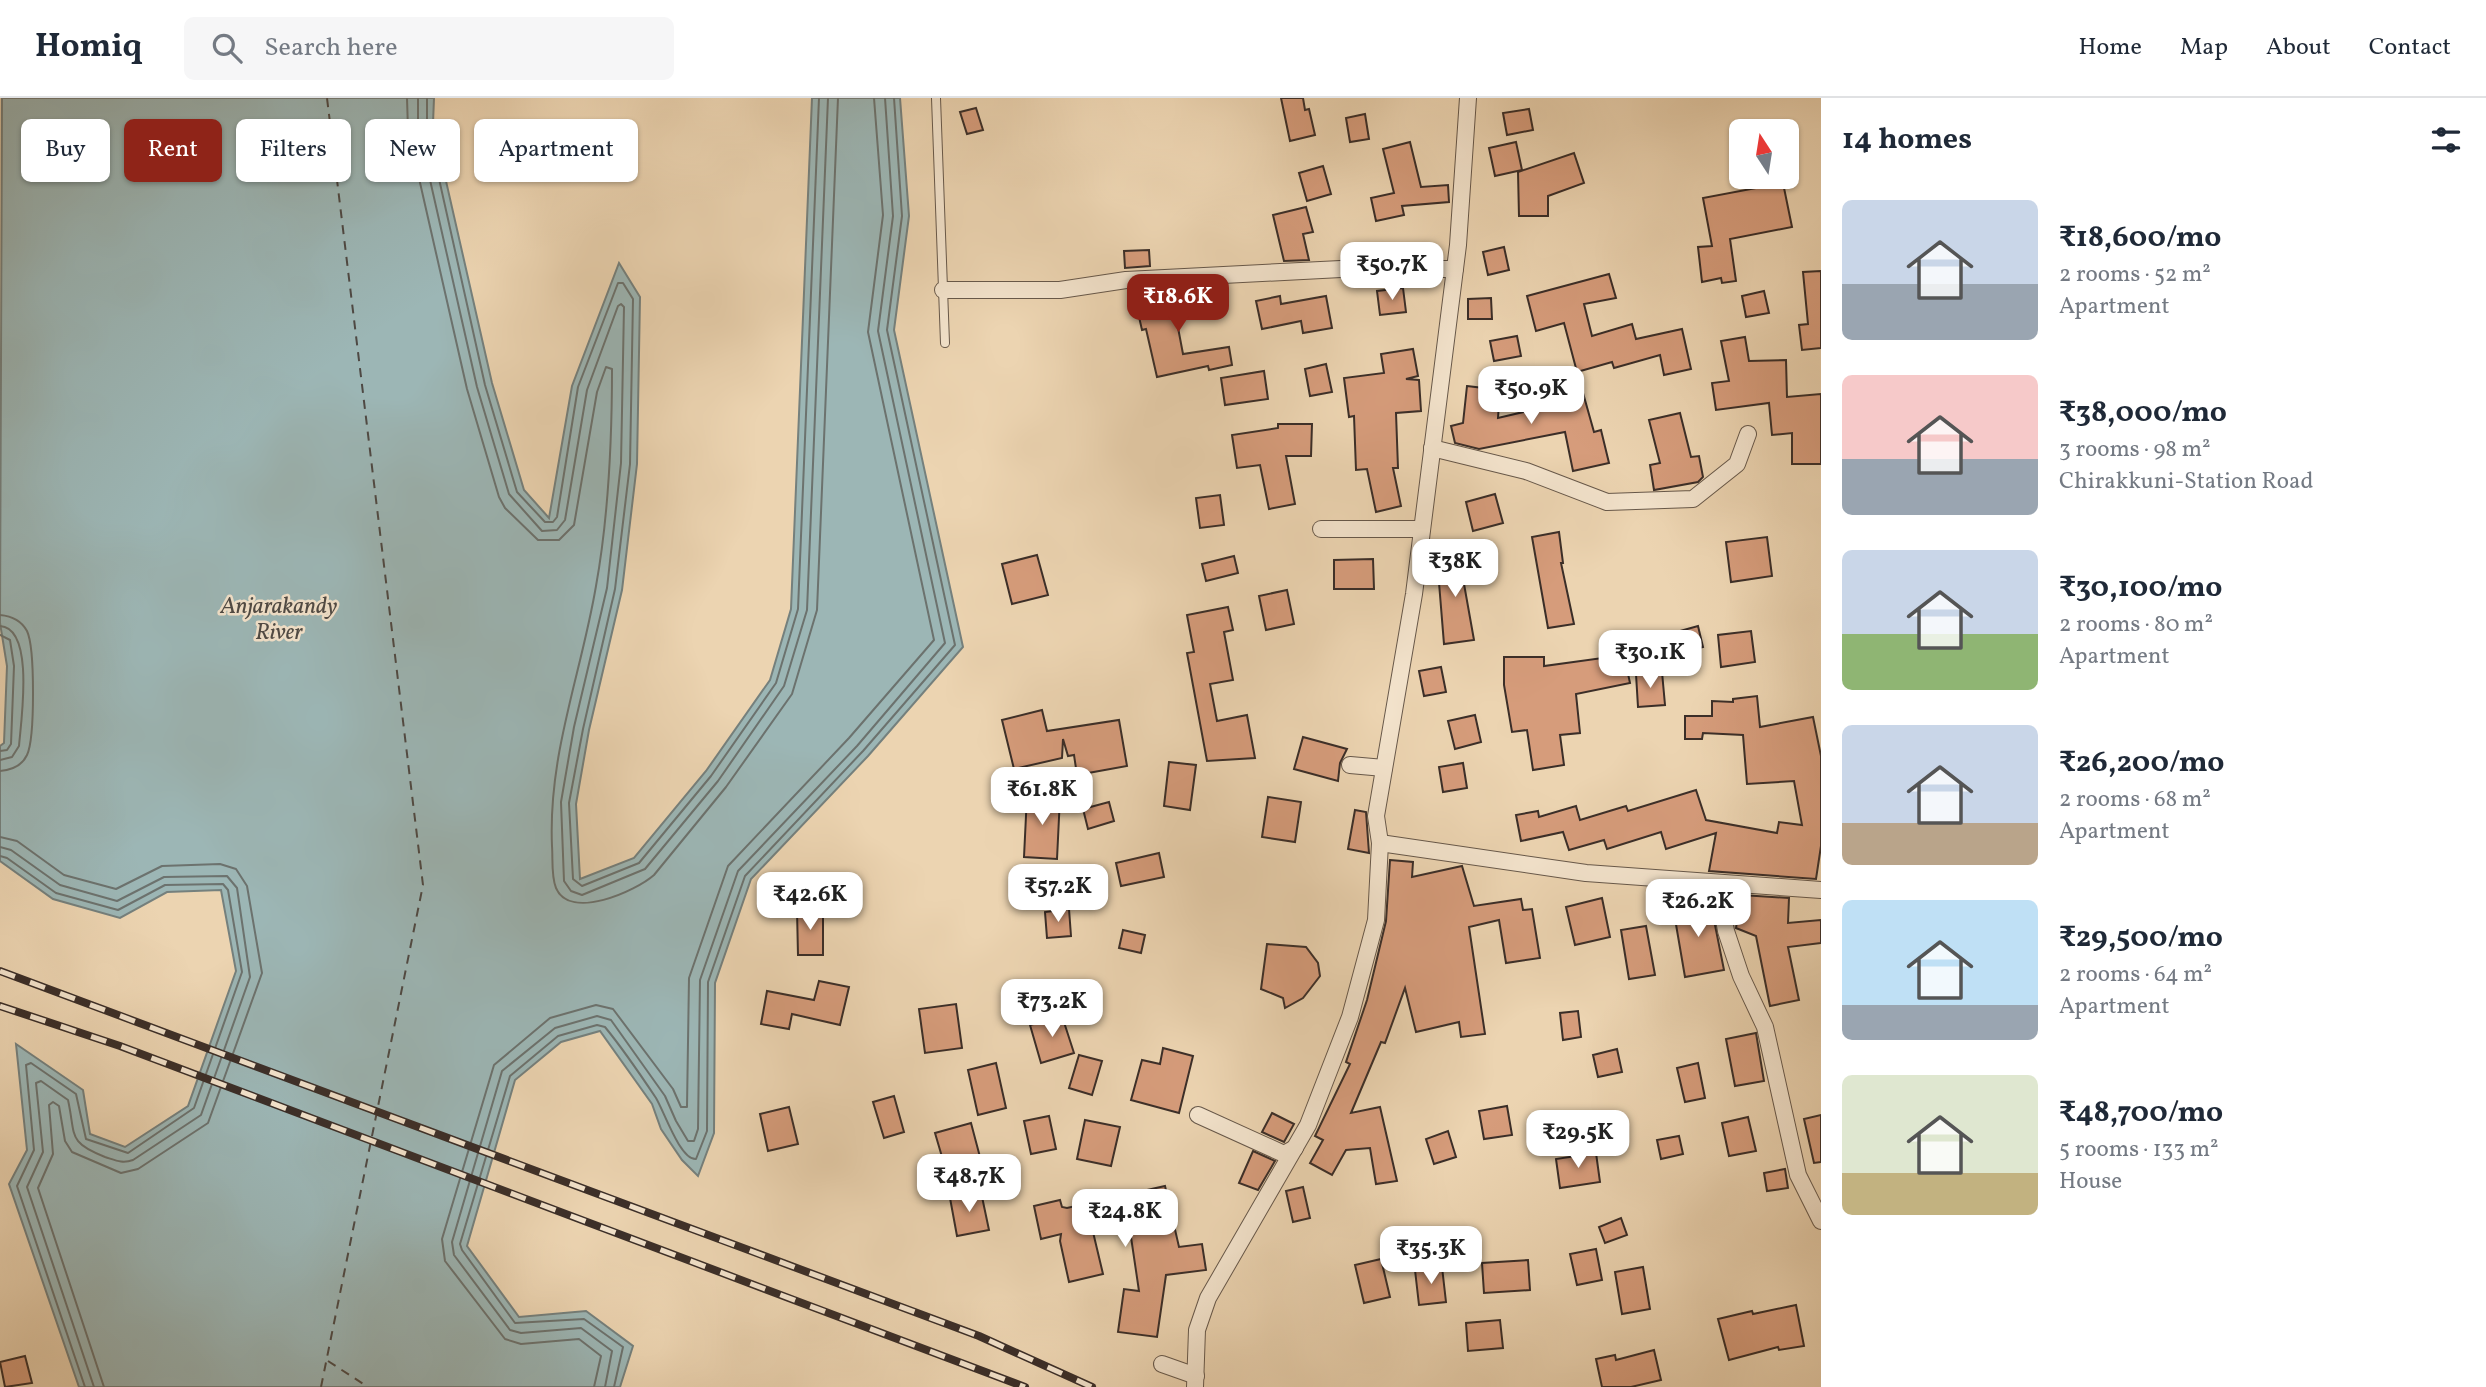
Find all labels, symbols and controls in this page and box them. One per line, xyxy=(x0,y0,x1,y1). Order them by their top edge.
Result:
search box xyxy=(184,17,674,80)
text: Homiq xyxy=(35,25,142,71)
icon: search xyxy=(208,29,246,67)
text: Search here xyxy=(264,30,397,66)
text: Home xyxy=(2078,31,2142,65)
text: Map xyxy=(2180,31,2228,65)
text: About xyxy=(2266,31,2331,65)
text: Contact xyxy=(2369,31,2451,65)
chip: Buy xyxy=(21,119,110,182)
chip: Rent xyxy=(124,119,222,182)
chip: Filters xyxy=(236,119,351,182)
chip: New xyxy=(365,119,460,182)
chip: Apartment xyxy=(474,119,638,182)
north arrow xyxy=(1729,119,1799,189)
map controls xyxy=(1729,119,1799,189)
text: 14 homes xyxy=(1842,119,1972,161)
icon: filters xyxy=(2427,121,2465,159)
text: ₹18,600/mo xyxy=(2059,217,2221,259)
icon: home xyxy=(1898,228,1982,312)
pin: ₹50.7K xyxy=(1335,242,1449,302)
text: ₹50.7K xyxy=(1356,249,1428,281)
text: 2 rooms · 52 m² xyxy=(2059,259,2211,291)
pin: ₹18.6K xyxy=(1121,274,1235,334)
text: ₹18.6K xyxy=(1143,281,1213,313)
text: Apartment xyxy=(2059,291,2170,323)
pin: ₹50.9K xyxy=(1474,366,1588,426)
text: ₹50.9K xyxy=(1494,373,1568,405)
text: ₹38,000/mo xyxy=(2059,392,2227,434)
icon: home xyxy=(1898,403,1982,487)
text: 3 rooms · 98 m² xyxy=(2059,434,2211,466)
text: Chirakkuni-Station Road xyxy=(2059,466,2313,498)
pin: ₹38K xyxy=(1414,540,1496,599)
text: ₹38K xyxy=(1428,546,1482,578)
text: ₹30,100/mo xyxy=(2059,567,2222,609)
icon: home xyxy=(1898,578,1982,662)
water label: Anjarakandy River xyxy=(219,591,338,649)
text: 2 rooms · 80 m² xyxy=(2059,609,2213,641)
pin: ₹30.1K xyxy=(1593,630,1707,690)
text: ₹30.1K xyxy=(1615,637,1685,669)
text: Apartment xyxy=(2059,641,2170,673)
text: ₹26,200/mo xyxy=(2059,742,2225,784)
icon: home xyxy=(1898,753,1982,837)
pin: ₹61.8K xyxy=(985,768,1099,827)
text: ₹61.8K xyxy=(1007,774,1077,806)
text: 2 rooms · 68 m² xyxy=(2059,784,2211,816)
text: Apartment xyxy=(2059,816,2170,848)
pin: ₹57.2K xyxy=(1001,864,1115,924)
text: ₹57.2K xyxy=(1024,871,1092,903)
pin: ₹42.6K xyxy=(753,872,867,932)
text: ₹42.6K xyxy=(773,879,847,911)
pin: ₹26.2K xyxy=(1641,880,1755,939)
text: ₹26.2K xyxy=(1662,886,1734,918)
text: ₹29,500/mo xyxy=(2059,917,2223,959)
icon: home xyxy=(1898,928,1982,1012)
text: 2 rooms · 64 m² xyxy=(2059,959,2212,991)
pin: ₹73.2K xyxy=(995,979,1109,1039)
text: ₹73.2K xyxy=(1017,986,1087,1018)
text: Apartment xyxy=(2059,991,2170,1023)
text: ₹48,700/mo xyxy=(2059,1092,2223,1134)
icon: home xyxy=(1898,1103,1982,1187)
pin: ₹29.5K xyxy=(1521,1110,1635,1170)
text: ₹29.5K xyxy=(1542,1117,1614,1149)
text: 5 rooms · 133 m² xyxy=(2059,1134,2219,1166)
pin: ₹48.7K xyxy=(912,1154,1026,1214)
text: ₹48.7K xyxy=(933,1161,1005,1193)
text: House xyxy=(2059,1166,2122,1198)
pin: ₹24.8K xyxy=(1068,1190,1182,1249)
text: ₹24.8K xyxy=(1088,1196,1162,1228)
pin: ₹35.3K xyxy=(1374,1226,1488,1286)
text: ₹35.3K xyxy=(1396,1233,1466,1265)

